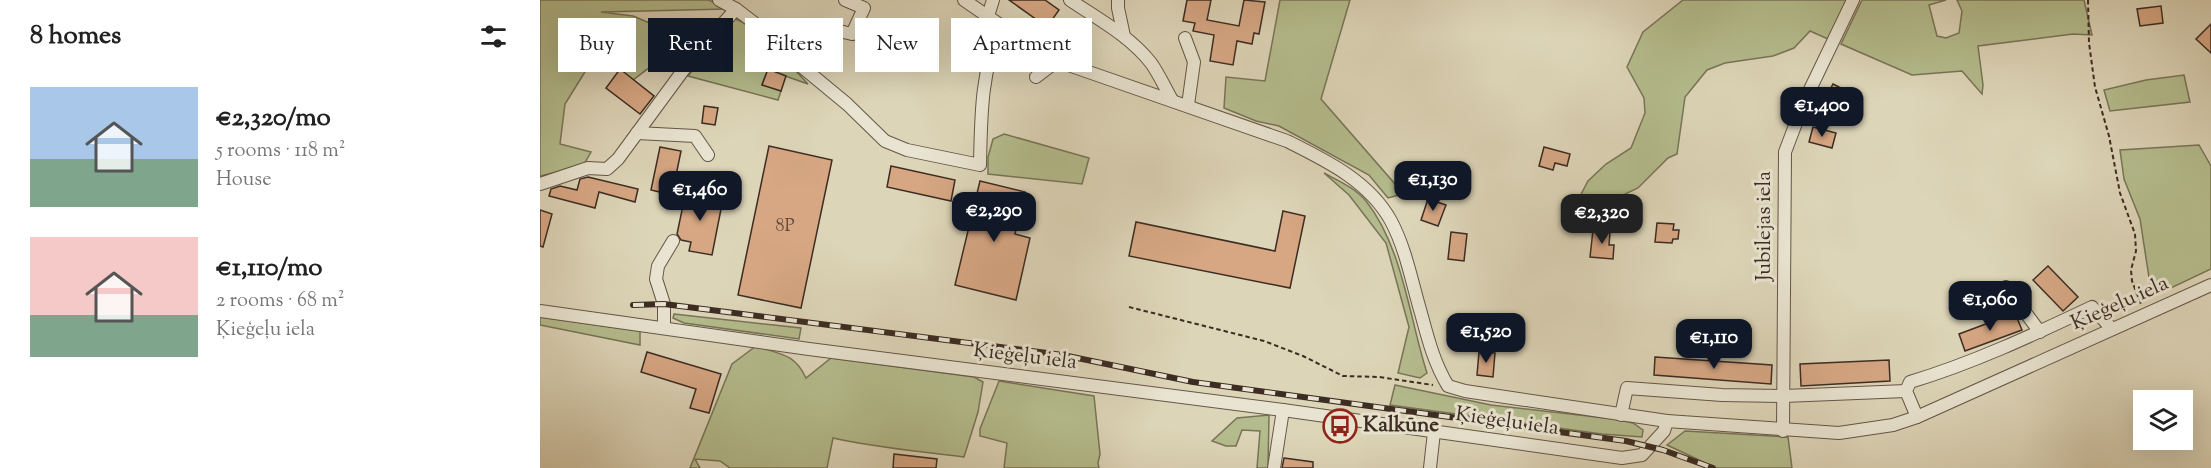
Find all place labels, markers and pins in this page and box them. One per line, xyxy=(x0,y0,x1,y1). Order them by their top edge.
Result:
pin: €1,400 xyxy=(1773,87,1871,138)
pin: €1,130 xyxy=(1384,161,1482,212)
pin: €1,460 xyxy=(651,171,749,222)
pin: €2,290 xyxy=(945,192,1043,243)
pin: €2,320 xyxy=(1553,194,1651,245)
pin: €1,060 xyxy=(1941,281,2039,332)
pin: €1,520 xyxy=(1437,313,1535,364)
pin: €1,110 xyxy=(1665,319,1763,370)
bus stop icon: Kalkūne xyxy=(1322,408,1358,444)
place label: Kalkūne xyxy=(1363,411,1439,441)

